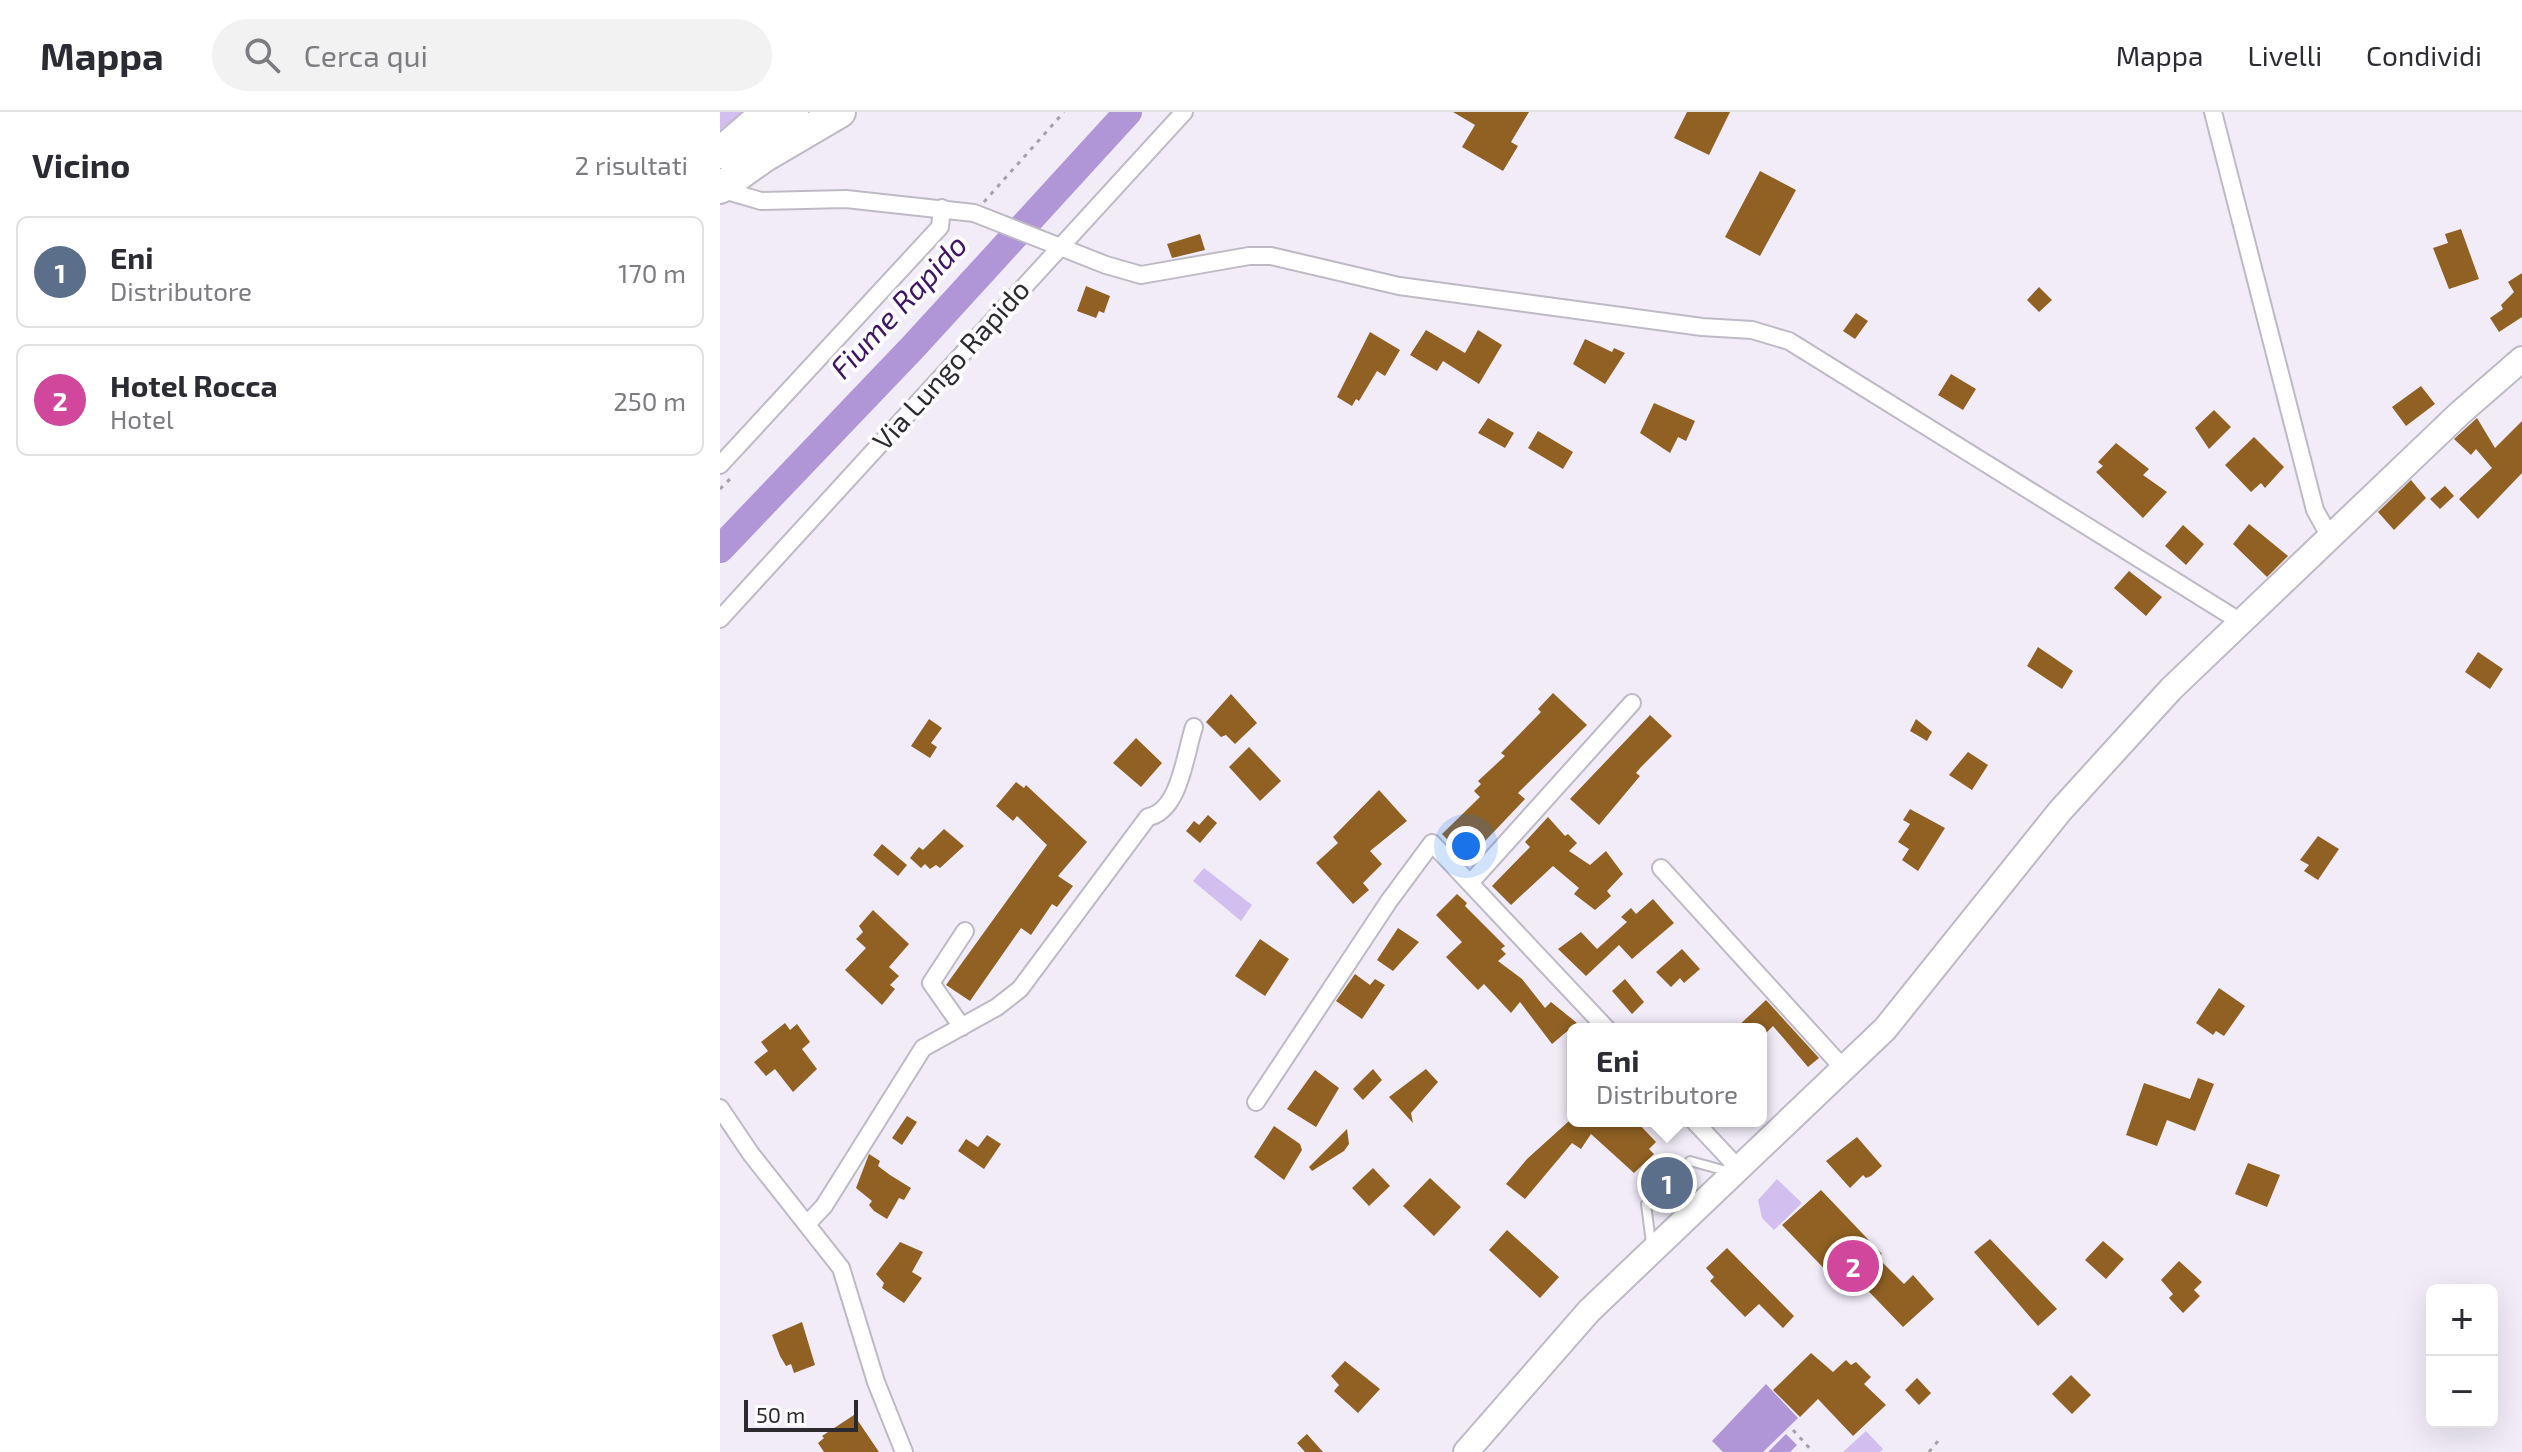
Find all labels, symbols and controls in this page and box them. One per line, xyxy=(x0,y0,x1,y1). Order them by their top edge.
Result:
search box xyxy=(212,19,772,91)
text: Mappa xyxy=(40,32,164,78)
icon: search xyxy=(240,33,284,77)
text: Cerca qui xyxy=(304,37,428,73)
text: Mappa xyxy=(2116,38,2203,72)
text: Livelli xyxy=(2247,38,2322,72)
text: Condividi xyxy=(2366,38,2482,72)
text: Vicino xyxy=(32,144,130,185)
text: 2 risultati xyxy=(575,149,688,180)
water label: Fiume Rapido xyxy=(822,226,973,385)
text: Eni xyxy=(110,239,154,275)
text: 1 xyxy=(54,257,66,288)
text: 170 m xyxy=(618,257,686,288)
street label: Via Lungo Rapido xyxy=(865,272,1036,457)
text: Distributore xyxy=(110,275,252,306)
text: Hotel Rocca xyxy=(110,367,278,403)
text: 2 xyxy=(52,385,68,416)
text: 250 m xyxy=(613,385,686,416)
text: Hotel xyxy=(110,403,174,434)
your location xyxy=(1446,826,1486,866)
popup xyxy=(1567,1023,1767,1127)
text: Eni xyxy=(1596,1042,1640,1078)
text: Distributore xyxy=(1596,1078,1738,1109)
pin: 1 xyxy=(1641,1153,1693,1213)
pin: 2 xyxy=(1827,1236,1879,1296)
map controls xyxy=(2426,1284,2498,1428)
button: + xyxy=(2426,1284,2498,1356)
button: − xyxy=(2426,1356,2498,1428)
scale bar xyxy=(744,1396,858,1432)
text: 50 m xyxy=(756,1401,805,1427)

